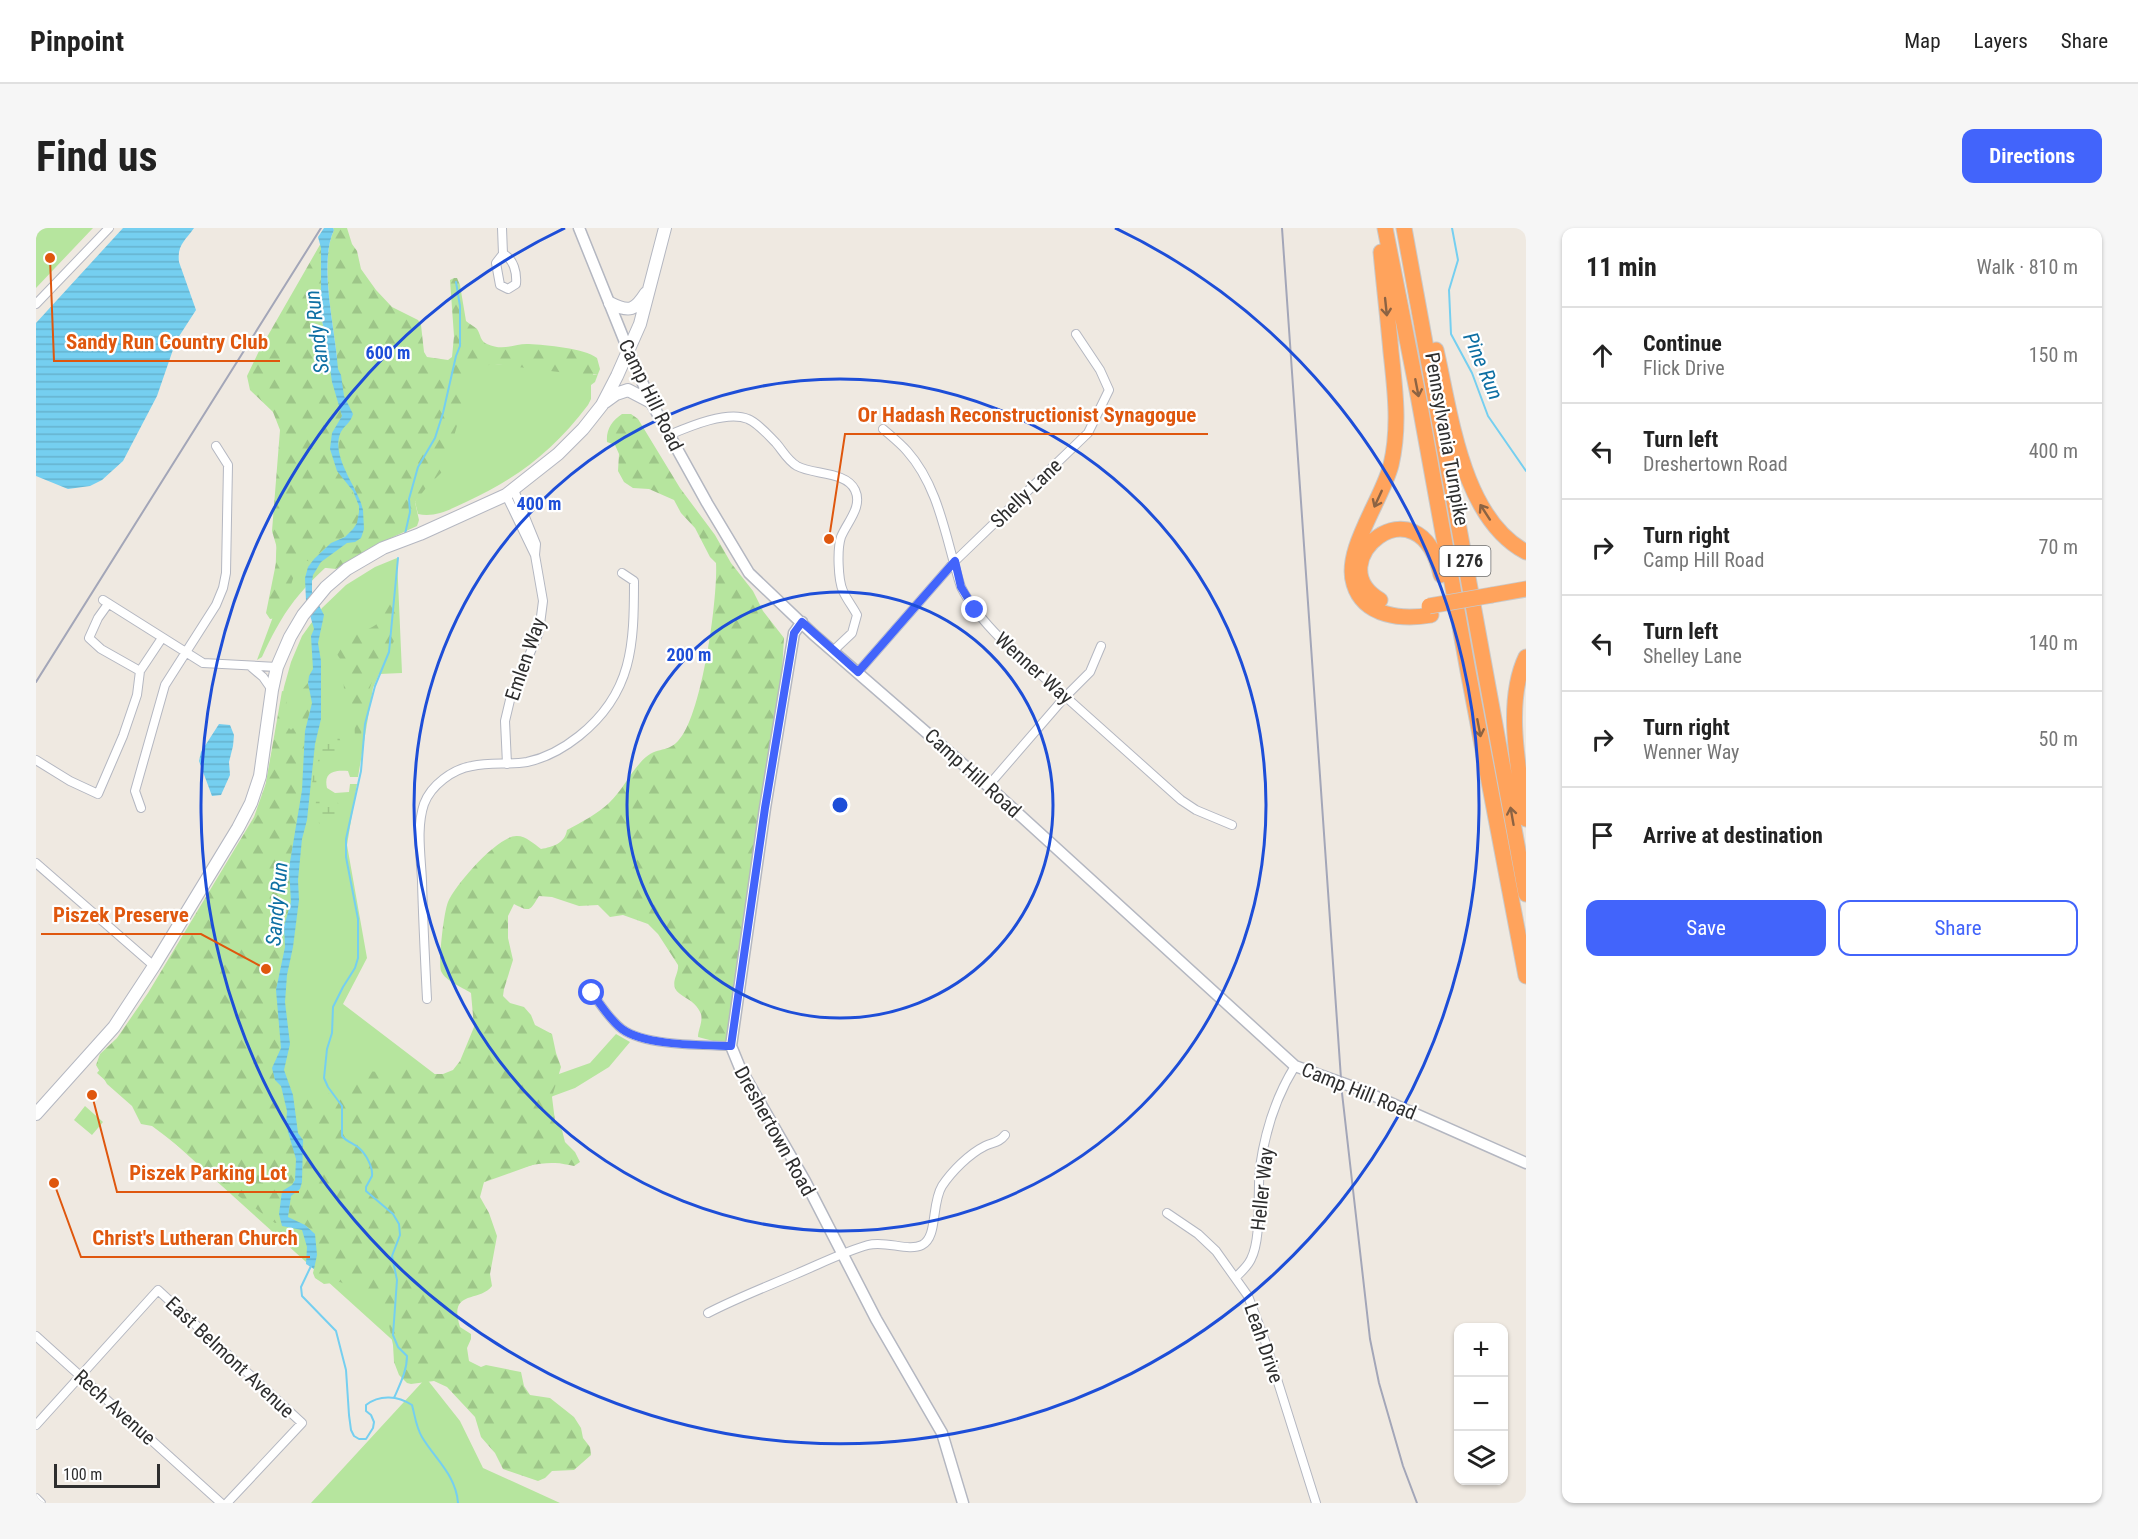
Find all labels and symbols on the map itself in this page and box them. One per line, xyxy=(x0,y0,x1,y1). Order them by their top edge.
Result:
water label: Sandy Run xyxy=(300,289,334,375)
one-way arrow xyxy=(1381,297,1392,317)
callout: Sandy Run Country Club xyxy=(54,322,280,361)
water label: Pine Run xyxy=(1458,329,1508,403)
text: Sandy Run Country Club xyxy=(66,330,268,354)
street label: Camp Hill Road xyxy=(614,335,688,455)
text: 600 m xyxy=(366,342,410,363)
street label: Pennsylvania Turnpike xyxy=(1420,351,1474,527)
one-way arrow xyxy=(1412,378,1423,398)
callout: Or Hadash Reconstructionist Synagogue xyxy=(845,395,1208,434)
text: Or Hadash Reconstructionist Synagogue xyxy=(858,403,1196,427)
street label: Shelly Lane xyxy=(985,453,1067,533)
one-way arrow xyxy=(1372,489,1384,507)
text: 400 m xyxy=(517,493,561,514)
one-way arrow xyxy=(1478,504,1490,521)
road number: I 276 xyxy=(1440,546,1490,576)
route end xyxy=(961,596,987,622)
street label: Emlen Way xyxy=(500,614,550,704)
street label: Wenner Way xyxy=(990,627,1078,709)
text: 200 m xyxy=(667,644,711,665)
one-way arrow xyxy=(1474,718,1485,737)
street label: Camp Hill Road xyxy=(920,723,1026,823)
centre of rings xyxy=(830,795,850,815)
one-way arrow xyxy=(1506,807,1517,827)
water label: Sandy Run xyxy=(261,861,293,947)
callout: Piszek Preserve xyxy=(41,895,201,934)
text: Piszek Preserve xyxy=(53,903,189,927)
route start xyxy=(578,979,604,1005)
street label: Camp Hill Road xyxy=(1298,1057,1420,1125)
street label: Dreshertown Road xyxy=(729,1062,821,1200)
street label: Heller Way xyxy=(1246,1146,1278,1232)
callout: Piszek Parking Lot xyxy=(117,1153,299,1192)
text: Piszek Parking Lot xyxy=(129,1161,287,1185)
callout: Christ's Lutheran Church xyxy=(81,1218,310,1257)
text: Christ's Lutheran Church xyxy=(92,1226,298,1250)
street label: East Belmont Avenue xyxy=(161,1291,299,1423)
street label: Leah Drive xyxy=(1239,1300,1289,1386)
street label: Rech Avenue xyxy=(69,1364,161,1450)
scale bar xyxy=(54,1461,160,1488)

